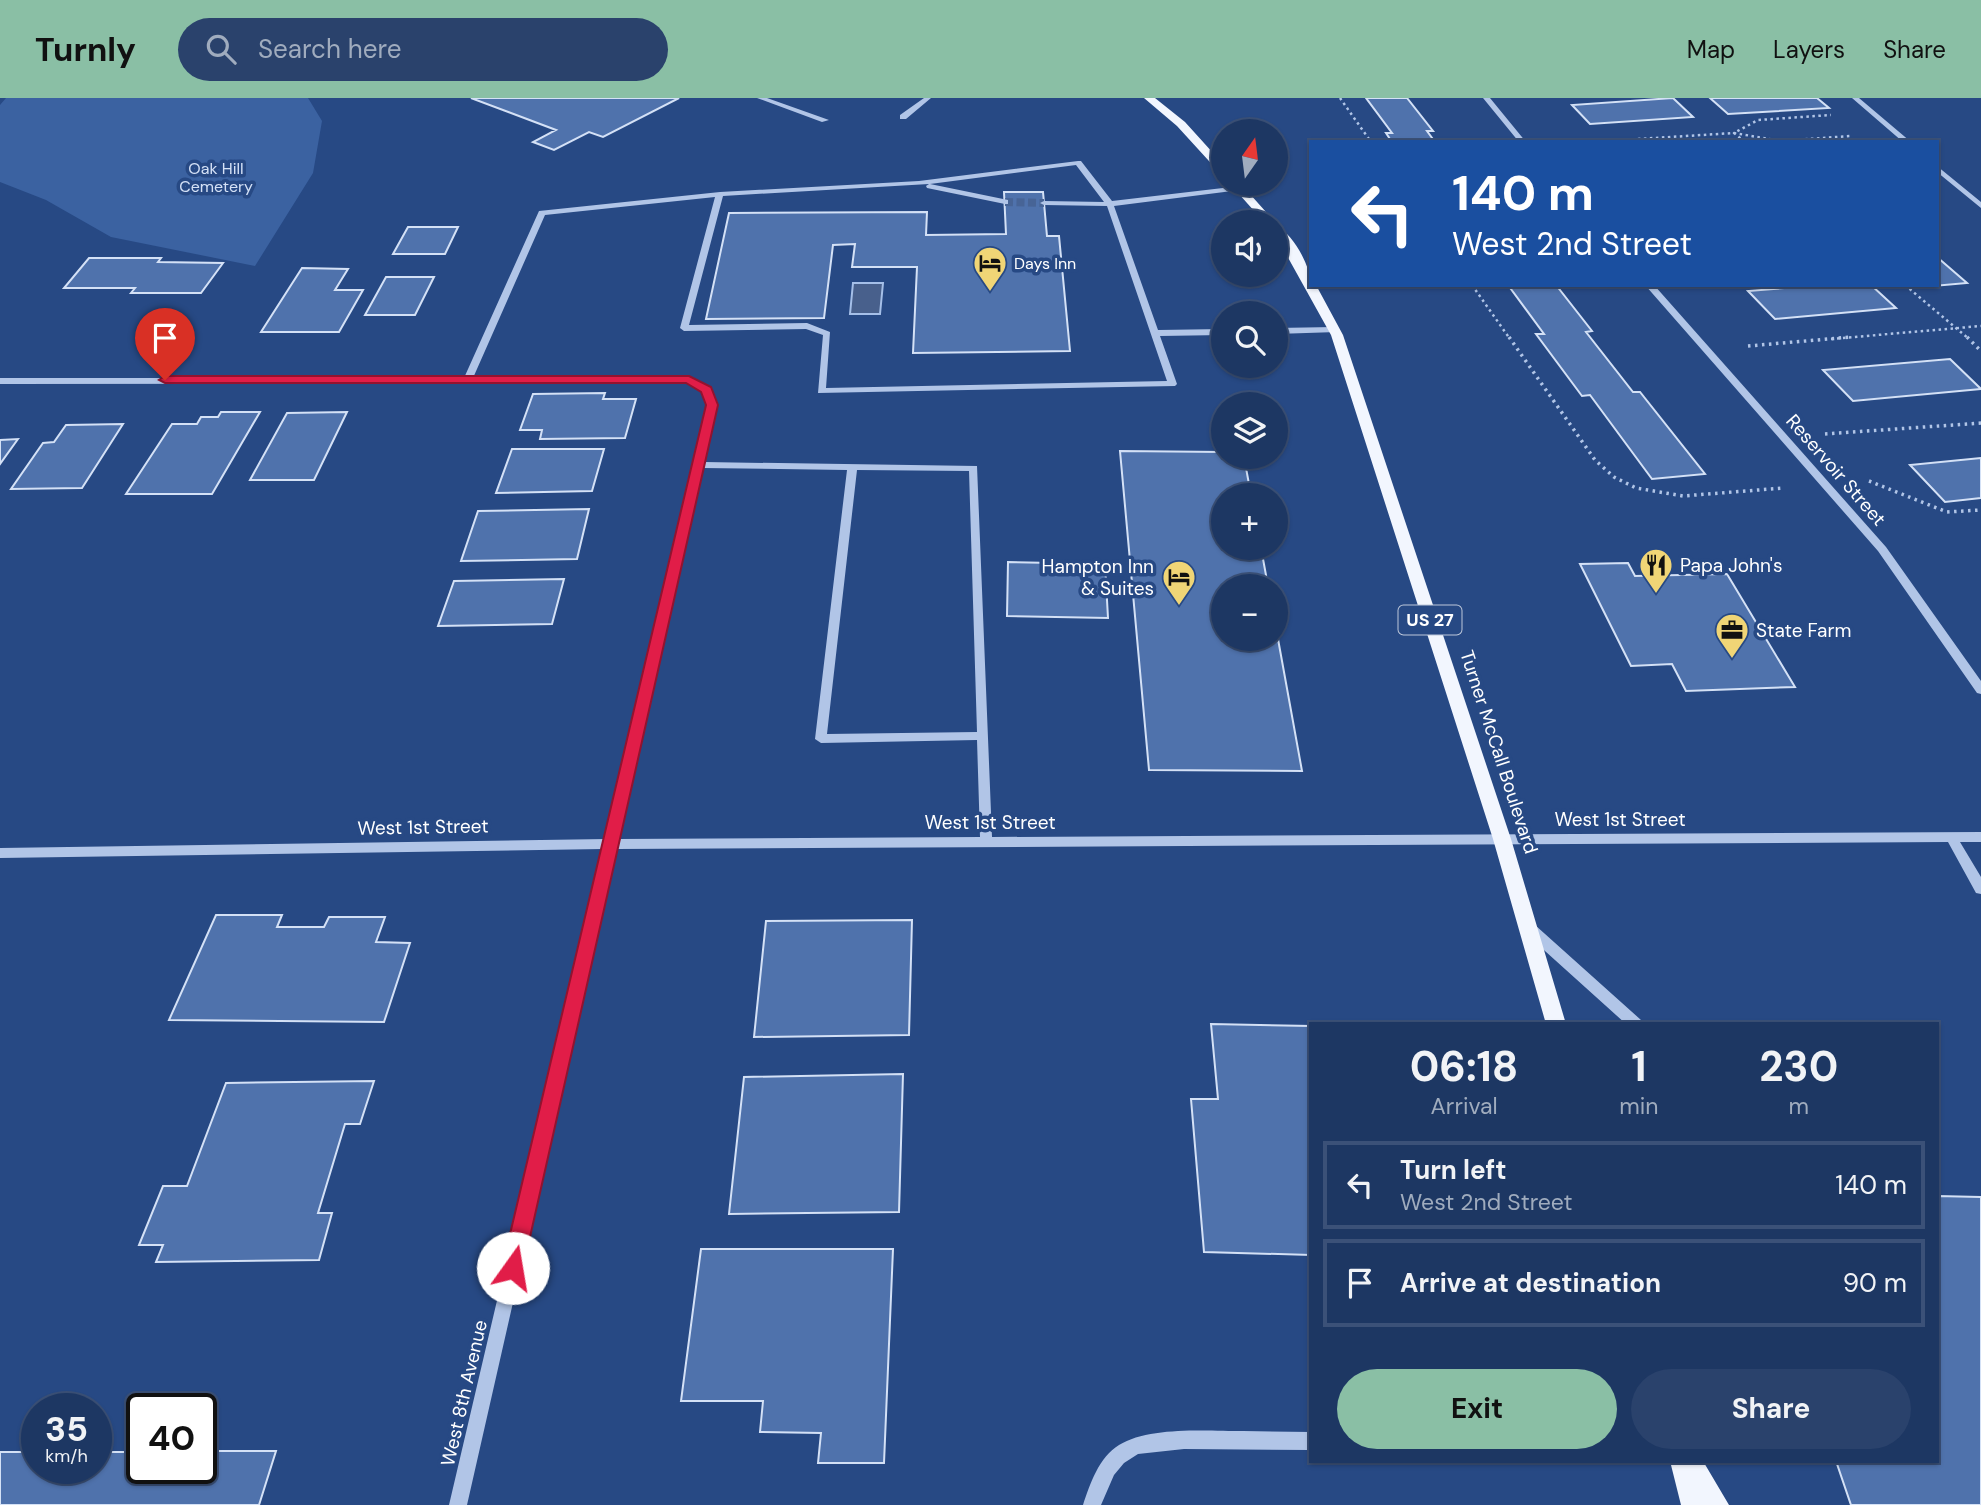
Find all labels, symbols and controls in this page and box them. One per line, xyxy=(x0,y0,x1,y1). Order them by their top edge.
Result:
search box xyxy=(178,18,668,81)
text: Turnly xyxy=(35,28,136,71)
icon: search xyxy=(202,30,240,68)
text: Search here xyxy=(258,32,401,66)
text: Map xyxy=(1687,34,1735,65)
text: Layers xyxy=(1773,34,1845,65)
text: Share xyxy=(1883,34,1946,65)
north arrow xyxy=(1211,119,1288,196)
map controls xyxy=(1211,119,1288,651)
park label: Oak Hill Cemetery xyxy=(179,158,253,197)
text: 140 m xyxy=(1452,161,1594,225)
icon: left xyxy=(1337,168,1428,259)
button: sound xyxy=(1211,210,1288,287)
text: West 2nd Street xyxy=(1452,223,1692,265)
hotel icon: Days Inn xyxy=(971,244,1009,293)
place label: Days Inn xyxy=(1014,253,1076,274)
button: search xyxy=(1211,301,1288,378)
pin xyxy=(135,308,195,380)
icon: arrive xyxy=(146,319,184,357)
button: layers xyxy=(1211,392,1288,469)
street label: Reservoir Street xyxy=(1781,409,1891,531)
button: + xyxy=(1211,483,1288,560)
restaurant icon: Papa John's xyxy=(1637,546,1675,595)
place label: Papa John's xyxy=(1680,553,1782,578)
place label: Hampton Inn & Suites xyxy=(1042,554,1154,601)
hotel icon: Hampton Inn & Suites xyxy=(1160,558,1198,607)
button: − xyxy=(1211,574,1288,651)
road number: US 27 xyxy=(1398,606,1462,634)
office icon: State Farm xyxy=(1713,611,1751,660)
place label: State Farm xyxy=(1756,618,1851,643)
street label: Turner McCall Boulevard xyxy=(1454,647,1544,857)
street label: West 1st Street xyxy=(1554,807,1686,832)
street label: West 1st Street xyxy=(924,810,1056,835)
street label: West 1st Street xyxy=(357,813,489,841)
text: 06:18 xyxy=(1410,1039,1518,1094)
text: 1 xyxy=(1631,1039,1646,1094)
text: 230 xyxy=(1759,1039,1838,1094)
text: Arrival xyxy=(1431,1091,1498,1121)
text: min xyxy=(1619,1091,1658,1121)
text: m xyxy=(1788,1091,1809,1121)
text: Turn left xyxy=(1400,1153,1507,1187)
icon: left xyxy=(1341,1166,1379,1204)
text: 140 m xyxy=(1835,1168,1907,1202)
text: West 2nd Street xyxy=(1400,1187,1573,1217)
position arrow xyxy=(476,1231,550,1305)
icon: arrive xyxy=(1341,1264,1379,1302)
text: Arrive at destination xyxy=(1400,1266,1661,1300)
text: 90 m xyxy=(1843,1266,1907,1300)
street label: West 8th Avenue xyxy=(435,1317,493,1469)
button: Exit xyxy=(1337,1369,1617,1449)
button: Share xyxy=(1631,1369,1911,1449)
speed limit sign: 40 xyxy=(126,1393,217,1484)
text: 35 xyxy=(45,1406,88,1452)
text: km/h xyxy=(45,1444,88,1468)

